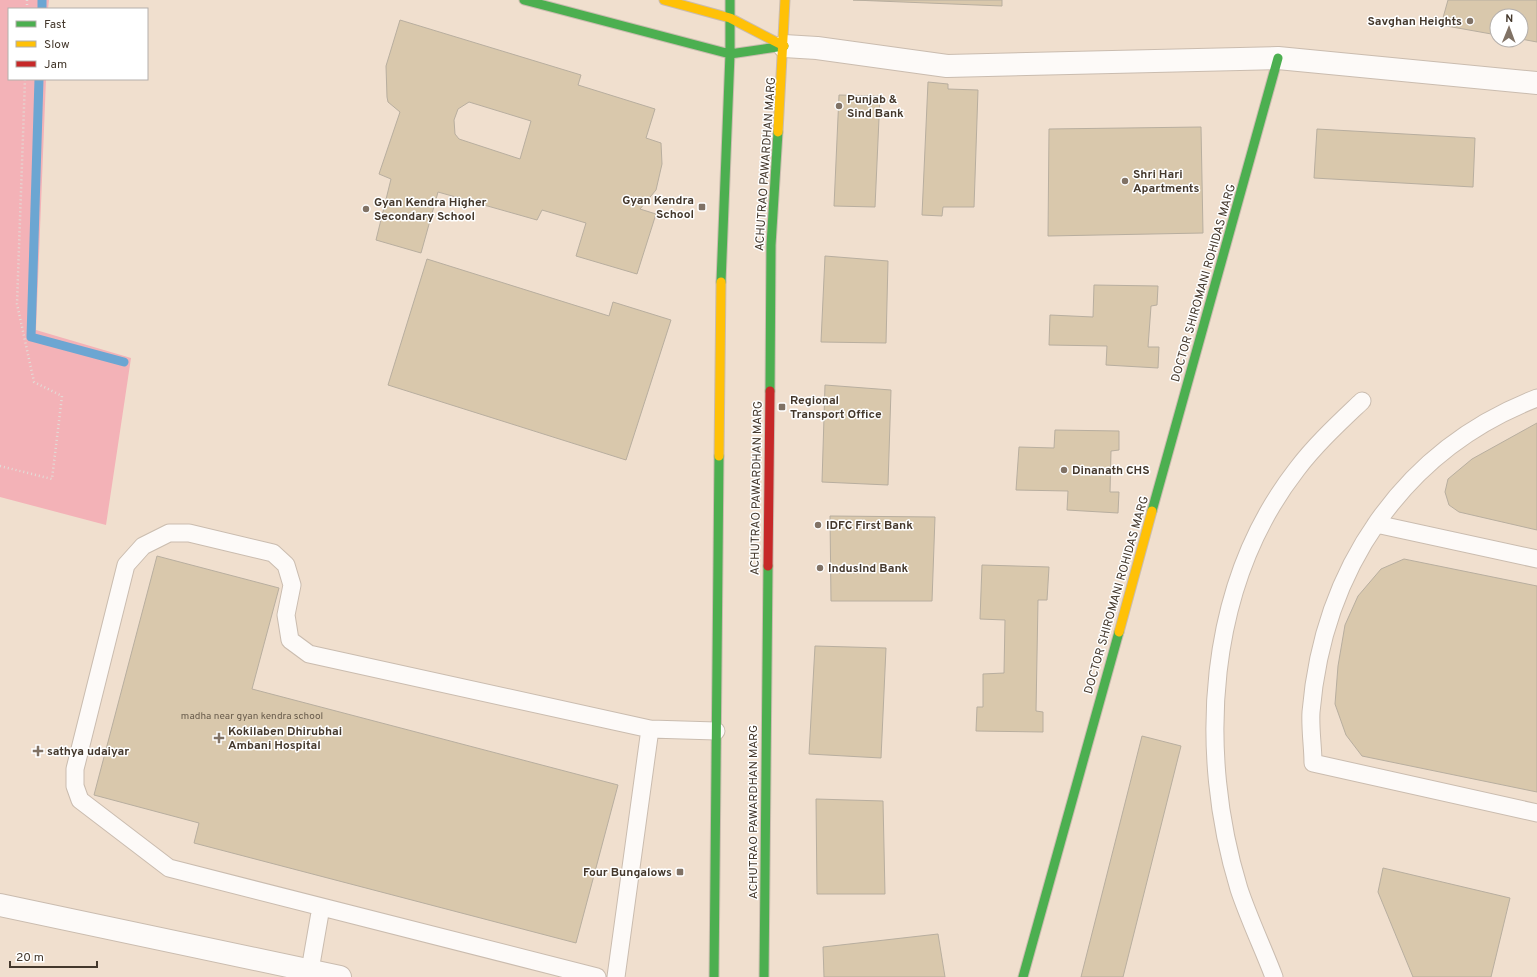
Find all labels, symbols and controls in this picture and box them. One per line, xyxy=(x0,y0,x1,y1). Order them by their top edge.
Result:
legend xyxy=(8,8,148,80)
north arrow xyxy=(1489,8,1529,48)
text: N xyxy=(1505,12,1513,26)
place label: Savghan Heights xyxy=(1368,14,1462,30)
marker: Savghan Heights xyxy=(1465,16,1475,26)
text: Fast xyxy=(44,17,66,33)
text: Slow xyxy=(44,37,70,53)
text: Jam xyxy=(44,57,67,73)
street label: ACHUTRAO PAWARDHAN MARG xyxy=(752,77,780,252)
place label: Punjab & Sind Bank xyxy=(847,92,904,122)
marker: Punjab & Sind Bank xyxy=(834,101,844,111)
place label: Shri Hari Apartments xyxy=(1133,167,1199,197)
marker: Shri Hari Apartments xyxy=(1120,176,1130,186)
street label: DOCTOR SHIROMANI ROHIDAS MARG xyxy=(1168,182,1240,384)
place label: Gyan Kendra School xyxy=(622,193,694,223)
place label: Gyan Kendra Higher Secondary School xyxy=(374,195,487,225)
marker: Gyan Kendra School xyxy=(697,202,707,212)
marker: Gyan Kendra Higher Secondary School xyxy=(361,204,371,214)
place label: Regional Transport Office xyxy=(790,393,882,423)
street label: ACHUTRAO PAWARDHAN MARG xyxy=(747,401,767,575)
marker: Regional Transport Office xyxy=(777,402,787,412)
place label: Dinanath CHS xyxy=(1072,463,1150,479)
marker: Dinanath CHS xyxy=(1059,465,1069,475)
street label: DOCTOR SHIROMANI ROHIDAS MARG xyxy=(1081,494,1153,696)
place label: IDFC First Bank xyxy=(826,518,913,534)
marker: IDFC First Bank xyxy=(813,520,823,530)
place label: IndusInd Bank xyxy=(828,561,908,577)
marker: IndusInd Bank xyxy=(815,563,825,573)
house number: madha near gyan kendra school xyxy=(181,710,323,723)
place label: Kokilaben Dhirubhai Ambani Hospital xyxy=(228,724,342,754)
street label: ACHUTRAO PAWARDHAN MARG xyxy=(746,725,762,899)
marker: Kokilaben Dhirubhai Ambani Hospital xyxy=(213,732,225,744)
place label: sathya udaiyar xyxy=(47,744,129,760)
marker: sathya udaiyar xyxy=(32,745,44,757)
place label: Four Bungalows xyxy=(583,865,672,881)
marker: Four Bungalows xyxy=(675,867,685,877)
scale bar xyxy=(10,943,97,969)
text: 20 m xyxy=(16,950,44,966)

